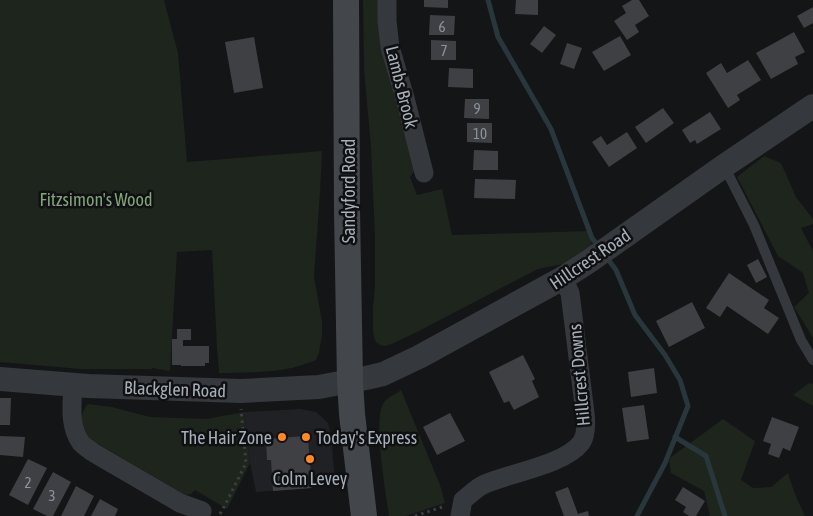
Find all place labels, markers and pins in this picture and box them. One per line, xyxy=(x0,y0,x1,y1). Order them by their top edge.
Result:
place label: The Hair Zone xyxy=(181,427,272,448)
place label: Today's Express xyxy=(316,427,417,448)
marker: The Hair Zone xyxy=(276,431,288,443)
marker: Today's Express xyxy=(300,431,312,443)
marker: Colm Levey xyxy=(304,453,316,465)
place label: Colm Levey xyxy=(273,468,347,489)

